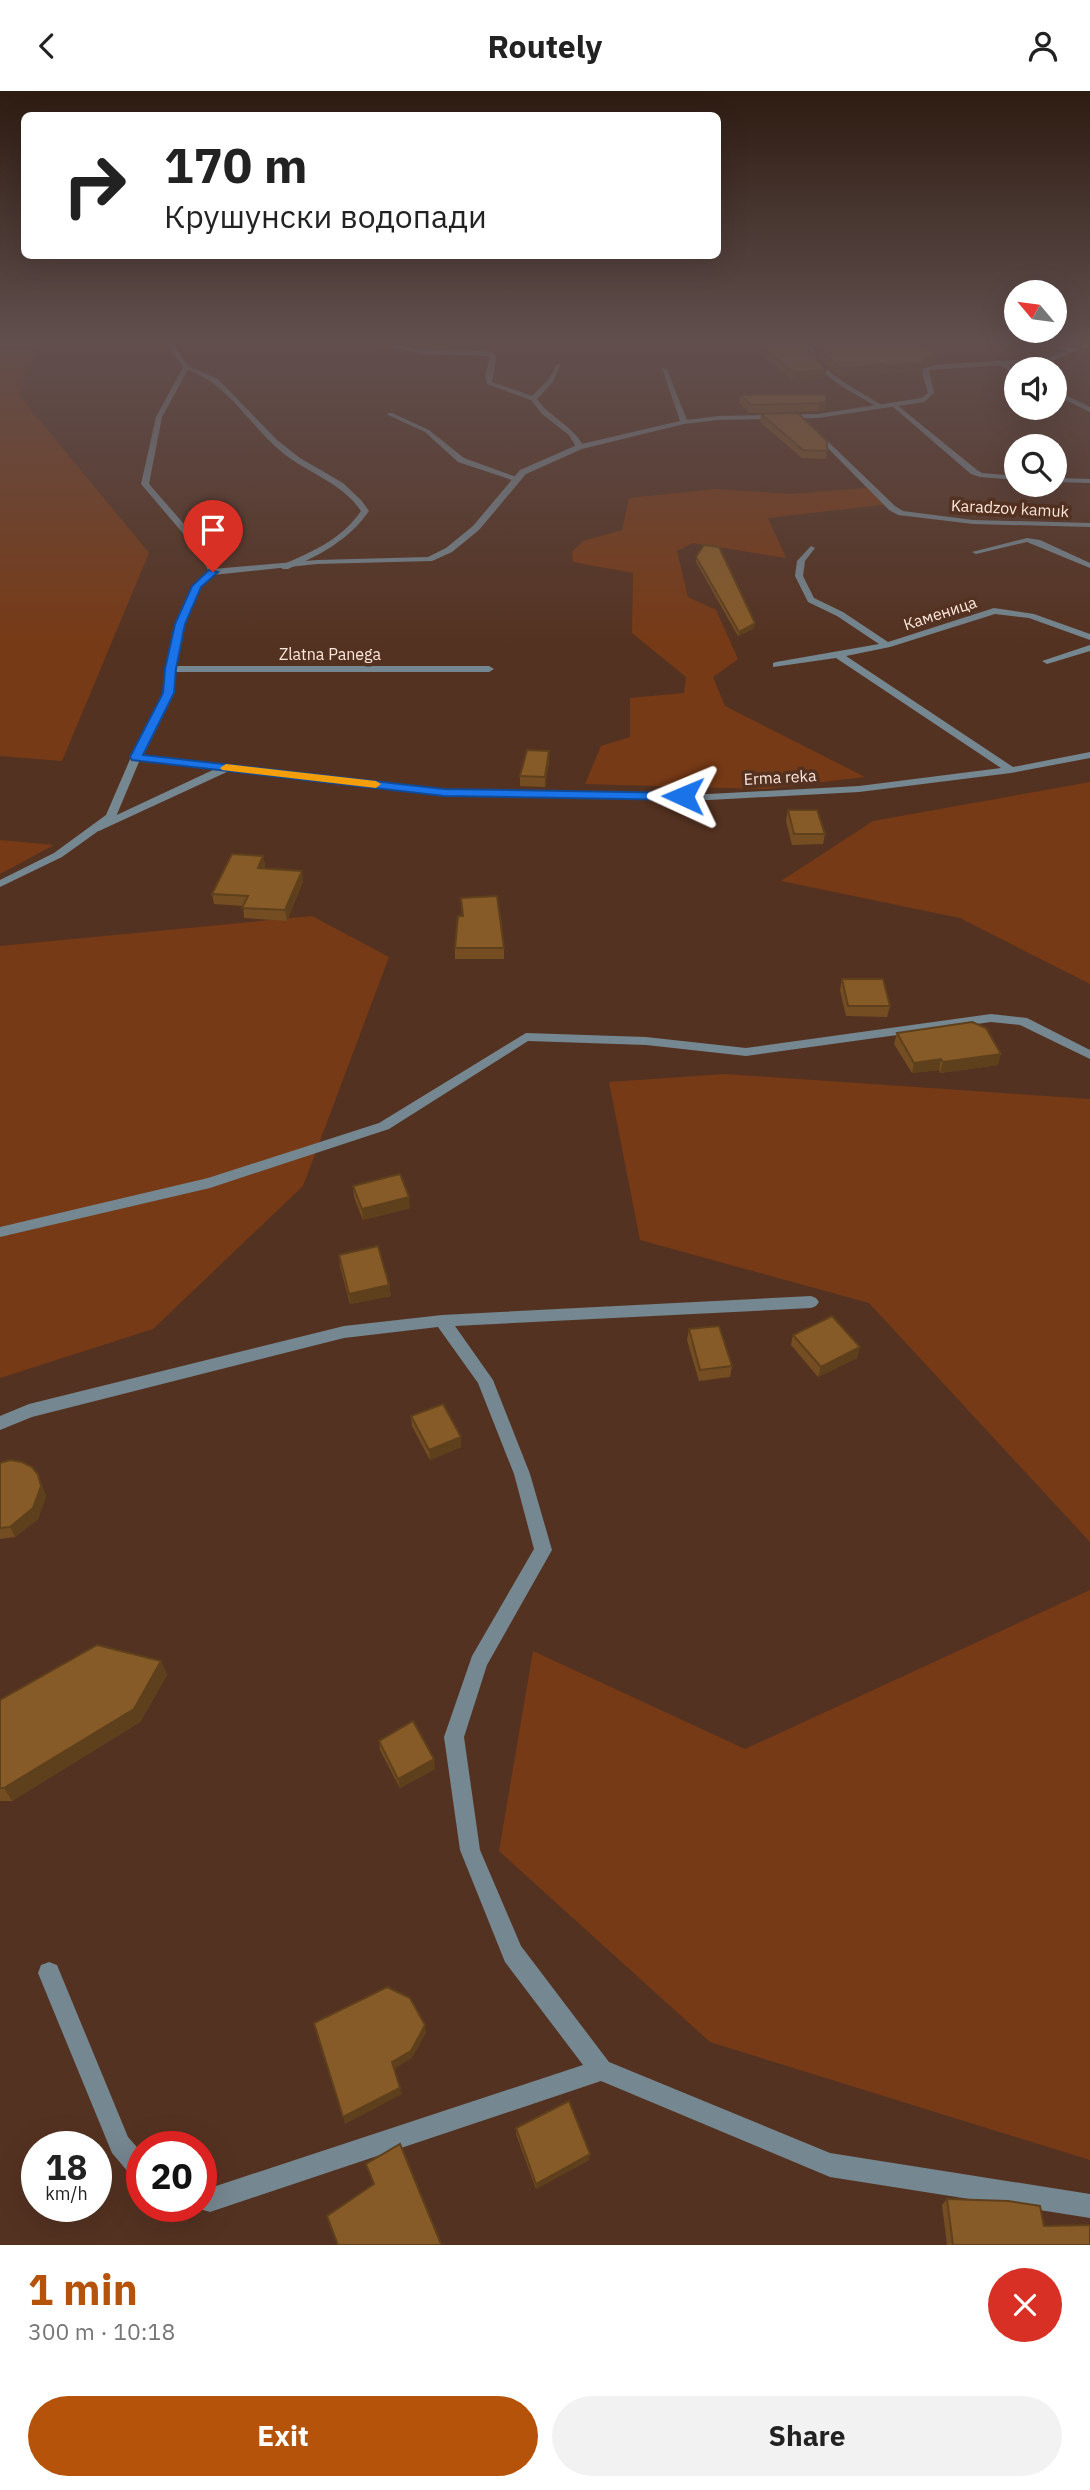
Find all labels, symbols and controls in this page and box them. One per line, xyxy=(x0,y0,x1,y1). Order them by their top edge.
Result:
text: Routely xyxy=(488,25,602,67)
icon: back xyxy=(28,27,66,65)
icon: person xyxy=(1024,27,1062,65)
text: 170 m xyxy=(164,133,308,196)
icon: right xyxy=(49,140,140,231)
text: Крушунски водопади xyxy=(164,195,487,237)
north arrow xyxy=(1004,280,1068,343)
map controls xyxy=(1004,280,1067,497)
button: sound xyxy=(1004,357,1067,420)
button: search xyxy=(1004,434,1067,497)
street label: Karadzov kamuk xyxy=(950,495,1070,521)
pin xyxy=(183,500,243,572)
icon: arrive xyxy=(194,511,232,549)
street label: Каменица xyxy=(901,592,980,634)
street label: Zlatna Panega xyxy=(279,644,381,664)
position arrow xyxy=(646,759,720,833)
street label: Erma reka xyxy=(743,765,817,789)
speed limit sign: 20 xyxy=(126,2131,217,2222)
text: 18 xyxy=(45,2144,88,2190)
text: km/h xyxy=(45,2182,88,2205)
text: 1 min xyxy=(28,2262,138,2317)
button: close xyxy=(988,2268,1062,2342)
text: 300 m · 10:18 xyxy=(28,2316,175,2346)
button: Exit xyxy=(28,2396,538,2476)
button: Share xyxy=(552,2396,1062,2476)

